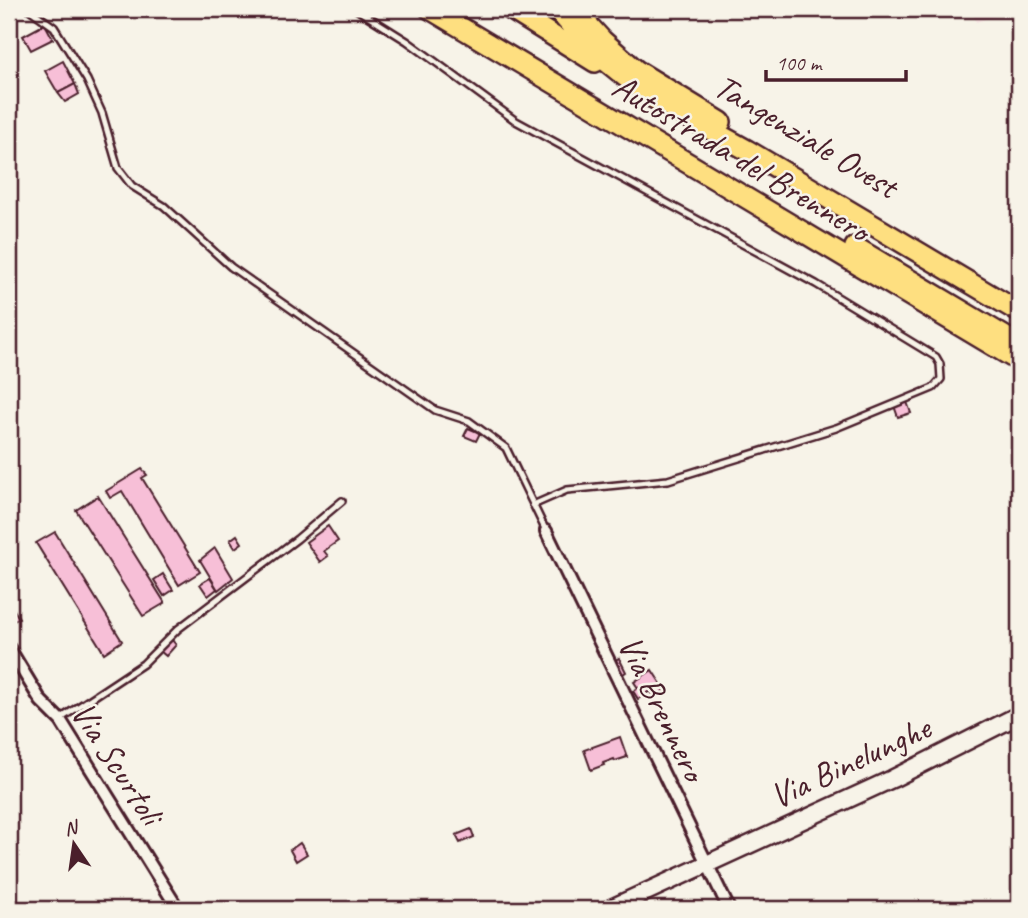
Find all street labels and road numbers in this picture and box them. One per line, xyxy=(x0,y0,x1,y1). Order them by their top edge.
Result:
street label: Autostrada del Brennero xyxy=(604,64,881,254)
street label: Tangenziale Ovest xyxy=(706,64,909,210)
street label: Via Brennero xyxy=(608,628,718,791)
street label: Via Scurtoli xyxy=(61,693,176,837)
street label: Via Binelunghe xyxy=(762,704,940,819)

